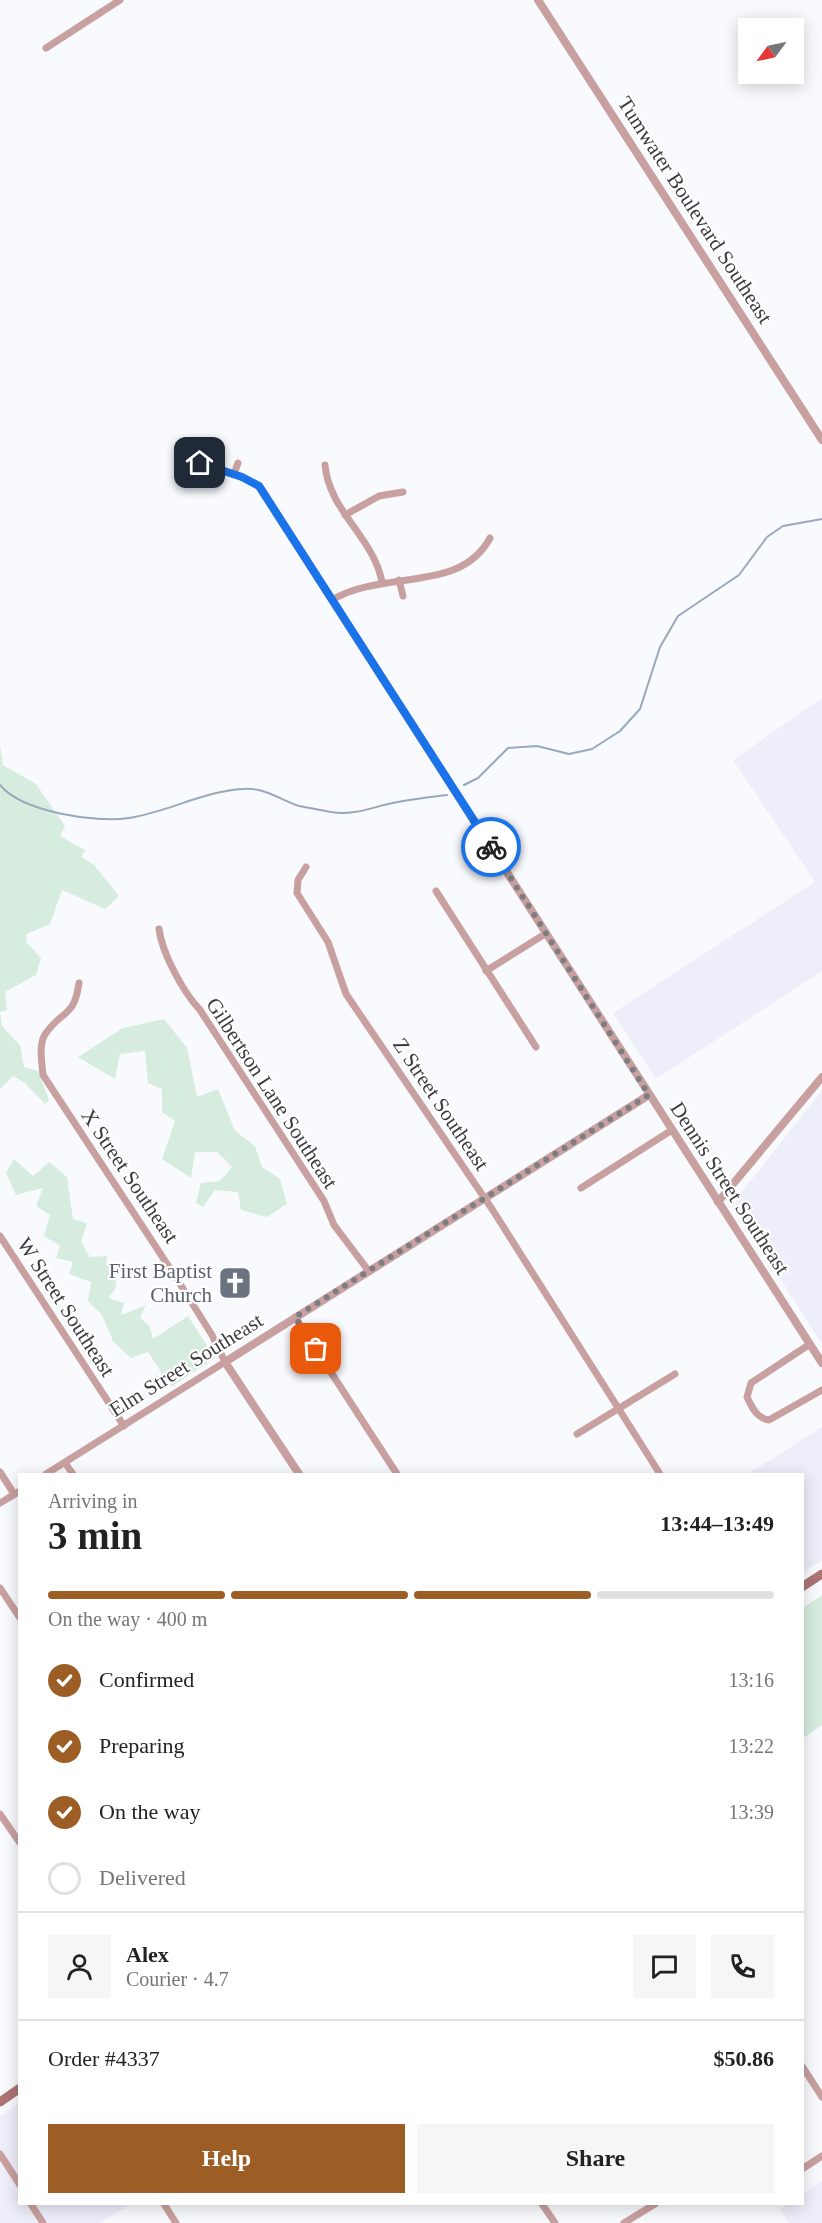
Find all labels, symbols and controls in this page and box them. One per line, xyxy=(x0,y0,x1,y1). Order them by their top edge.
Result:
north arrow xyxy=(738,18,804,84)
map controls xyxy=(738,18,804,84)
street label: Tumwater Boulevard Southeast xyxy=(613,92,777,328)
pin xyxy=(174,437,225,488)
icon: home xyxy=(183,446,216,479)
courier xyxy=(461,817,521,877)
icon: bike xyxy=(475,831,508,864)
street label: Gilbertson Lane Southeast xyxy=(201,993,343,1193)
street label: Z Street Southeast xyxy=(388,1033,494,1175)
street label: Dennis Street Southeast xyxy=(665,1097,795,1279)
street label: X Street Southeast xyxy=(76,1104,184,1248)
street label: W Street Southeast xyxy=(12,1233,120,1381)
place label: First Baptist Church xyxy=(109,1259,212,1307)
church icon: First Baptist Church xyxy=(217,1265,253,1301)
street label: Elm Street Southeast xyxy=(105,1308,267,1422)
pin xyxy=(290,1323,341,1374)
icon: bag xyxy=(299,1332,332,1365)
text: Arriving in xyxy=(48,1490,137,1512)
text: 13:44–13:49 xyxy=(660,1511,774,1536)
text: 3 min xyxy=(48,1514,142,1557)
text: On the way · 400 m xyxy=(48,1608,207,1630)
icon: check xyxy=(48,1664,81,1697)
text: Confirmed xyxy=(99,1667,194,1692)
text: 13:16 xyxy=(728,1669,774,1691)
icon: check xyxy=(48,1730,81,1763)
text: Preparing xyxy=(99,1733,185,1758)
text: 13:22 xyxy=(728,1735,774,1757)
icon: check xyxy=(48,1796,81,1829)
text: On the way xyxy=(99,1799,200,1824)
text: 13:39 xyxy=(728,1801,774,1823)
text: Delivered xyxy=(99,1865,186,1890)
button: person xyxy=(48,1935,111,1998)
button: chat xyxy=(633,1935,696,1998)
button: phone xyxy=(711,1935,774,1998)
text: Alex xyxy=(126,1942,169,1967)
text: Courier · 4.7 xyxy=(126,1968,229,1990)
text: Order #4337 xyxy=(48,2046,160,2071)
text: $50.86 xyxy=(714,2046,774,2071)
button: Help xyxy=(48,2124,405,2193)
button: Share xyxy=(417,2124,774,2193)

